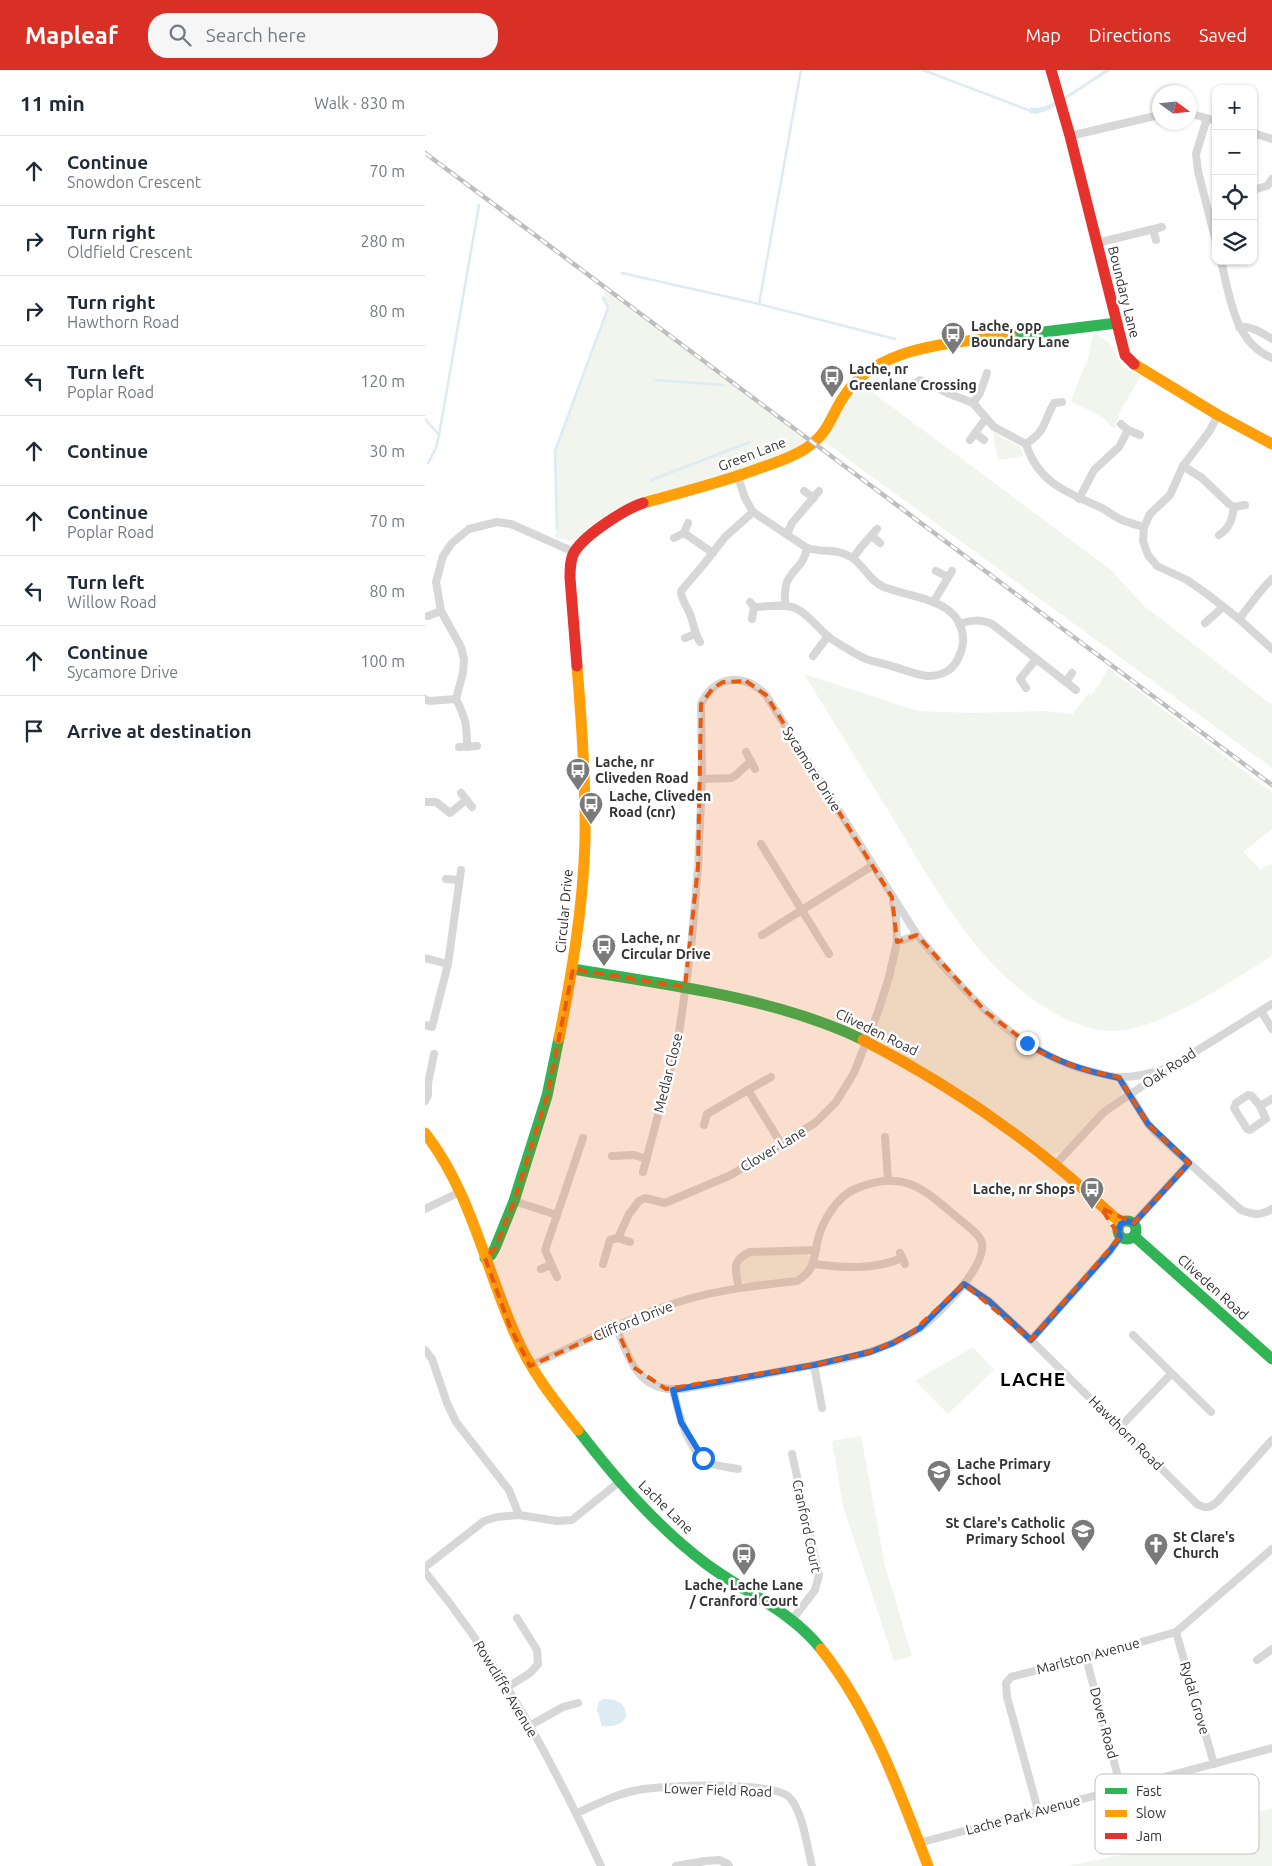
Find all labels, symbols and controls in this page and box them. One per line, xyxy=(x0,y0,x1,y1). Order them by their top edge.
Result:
search box xyxy=(148,13,498,58)
icon: search xyxy=(166,21,194,49)
text: Mapleaf xyxy=(25,22,118,49)
text: Search here xyxy=(206,24,306,46)
text: Map xyxy=(1025,25,1061,45)
text: Directions xyxy=(1089,25,1171,45)
text: Saved xyxy=(1199,25,1247,45)
north arrow xyxy=(1152,85,1197,130)
map controls xyxy=(1212,85,1257,265)
button: + xyxy=(1212,85,1257,130)
text: 11 min xyxy=(20,91,85,115)
text: Walk · 830 m xyxy=(314,94,405,112)
button: − xyxy=(1212,130,1257,175)
text: Continue xyxy=(67,151,148,173)
icon: ahead xyxy=(20,157,48,185)
text: 70 m xyxy=(369,162,405,180)
text: Snowdon Crescent xyxy=(67,173,201,191)
button: locate xyxy=(1212,175,1257,220)
button: layers xyxy=(1212,220,1257,265)
text: Turn right xyxy=(67,221,155,243)
icon: right xyxy=(20,227,48,255)
text: 280 m xyxy=(360,232,405,250)
text: Oldfield Crescent xyxy=(67,243,192,261)
street label: Boundary Lane xyxy=(1105,244,1143,340)
text: Turn right xyxy=(67,291,155,313)
icon: right xyxy=(20,297,48,325)
text: 80 m xyxy=(369,302,405,320)
text: Hawthorn Road xyxy=(67,313,179,331)
place label: Lache, opp Boundary Lane xyxy=(971,318,1070,350)
bus stop icon: Lache, opp Boundary Lane xyxy=(940,321,966,355)
text: Turn left xyxy=(67,361,145,383)
place label: Lache, nr Greenlane Crossing xyxy=(849,361,977,393)
bus stop icon: Lache, nr Greenlane Crossing xyxy=(819,364,845,398)
icon: left xyxy=(20,367,48,395)
text: 120 m xyxy=(360,372,405,390)
text: Poplar Road xyxy=(67,383,154,401)
street label: Green Lane xyxy=(716,434,788,474)
icon: ahead xyxy=(20,437,48,465)
text: Continue xyxy=(67,440,148,462)
text: 30 m xyxy=(369,442,405,460)
text: Continue xyxy=(67,501,148,523)
icon: ahead xyxy=(20,507,48,535)
text: 70 m xyxy=(369,512,405,530)
text: Poplar Road xyxy=(67,523,154,541)
text: Turn left xyxy=(67,571,145,593)
icon: left xyxy=(20,577,48,605)
text: 80 m xyxy=(369,582,405,600)
text: Willow Road xyxy=(67,593,157,611)
text: Continue xyxy=(67,641,148,663)
icon: ahead xyxy=(20,647,48,675)
text: 100 m xyxy=(360,652,405,670)
text: Sycamore Drive xyxy=(67,663,178,681)
icon: arrive xyxy=(20,717,48,745)
text: Arrive at destination xyxy=(67,720,252,742)
street label: Sycamore Drive xyxy=(779,724,845,814)
place label: Lache, nr Cliveden Road xyxy=(595,754,689,786)
bus stop icon: Lache, nr Cliveden Road xyxy=(565,757,591,791)
place label: Lache, Cliveden Road (cnr) xyxy=(609,788,711,820)
bus stop icon: Lache, Cliveden Road (cnr) xyxy=(578,791,604,825)
street label: Circular Drive xyxy=(552,868,576,954)
place label: Lache, nr Circular Drive xyxy=(621,930,711,962)
bus stop icon: Lache, nr Circular Drive xyxy=(591,933,617,967)
street label: Cliveden Road xyxy=(833,1005,921,1059)
street label: Medlar Close xyxy=(650,1031,686,1115)
route end xyxy=(1016,1032,1039,1055)
street label: Oak Road xyxy=(1139,1045,1199,1091)
street label: Clover Lane xyxy=(737,1123,809,1175)
bus stop icon: Lache, nr Shops xyxy=(1079,1176,1105,1210)
place label: Lache, nr Shops xyxy=(973,1181,1075,1197)
street label: Cliveden Road xyxy=(1174,1251,1252,1323)
street label: Clifford Drive xyxy=(591,1298,675,1344)
district label: LACHE xyxy=(1000,1368,1066,1390)
street label: Hawthorn Road xyxy=(1086,1393,1166,1473)
route start xyxy=(692,1447,715,1470)
place label: Lache Primary School xyxy=(957,1456,1051,1488)
school or university icon: Lache Primary School xyxy=(926,1459,952,1493)
street label: Lache Lane xyxy=(635,1477,697,1537)
street label: Cranford Court xyxy=(789,1478,825,1575)
place label: St Clare's Catholic Primary School xyxy=(945,1515,1065,1547)
school or university icon: St Clare's Catholic Primary School xyxy=(1070,1518,1096,1552)
place label: St Clare's Church xyxy=(1173,1529,1235,1561)
church icon: St Clare's Church xyxy=(1143,1532,1169,1566)
bus stop icon: Lache, Lache Lane / Cranford Court xyxy=(731,1542,757,1576)
place label: Lache, Lache Lane / Cranford Court xyxy=(685,1577,803,1609)
street label: Marlston Avenue xyxy=(1035,1634,1141,1678)
street label: Rowcliffe Avenue xyxy=(471,1638,541,1740)
street label: Rydal Grove xyxy=(1177,1660,1213,1736)
street label: Dover Road xyxy=(1087,1685,1121,1761)
legend xyxy=(1095,1774,1259,1854)
street label: Lower Field Road xyxy=(664,1780,772,1800)
text: Fast xyxy=(1136,1783,1162,1799)
street label: Lache Park Avenue xyxy=(964,1792,1082,1838)
text: Slow xyxy=(1136,1805,1166,1821)
text: Jam xyxy=(1136,1828,1162,1844)

